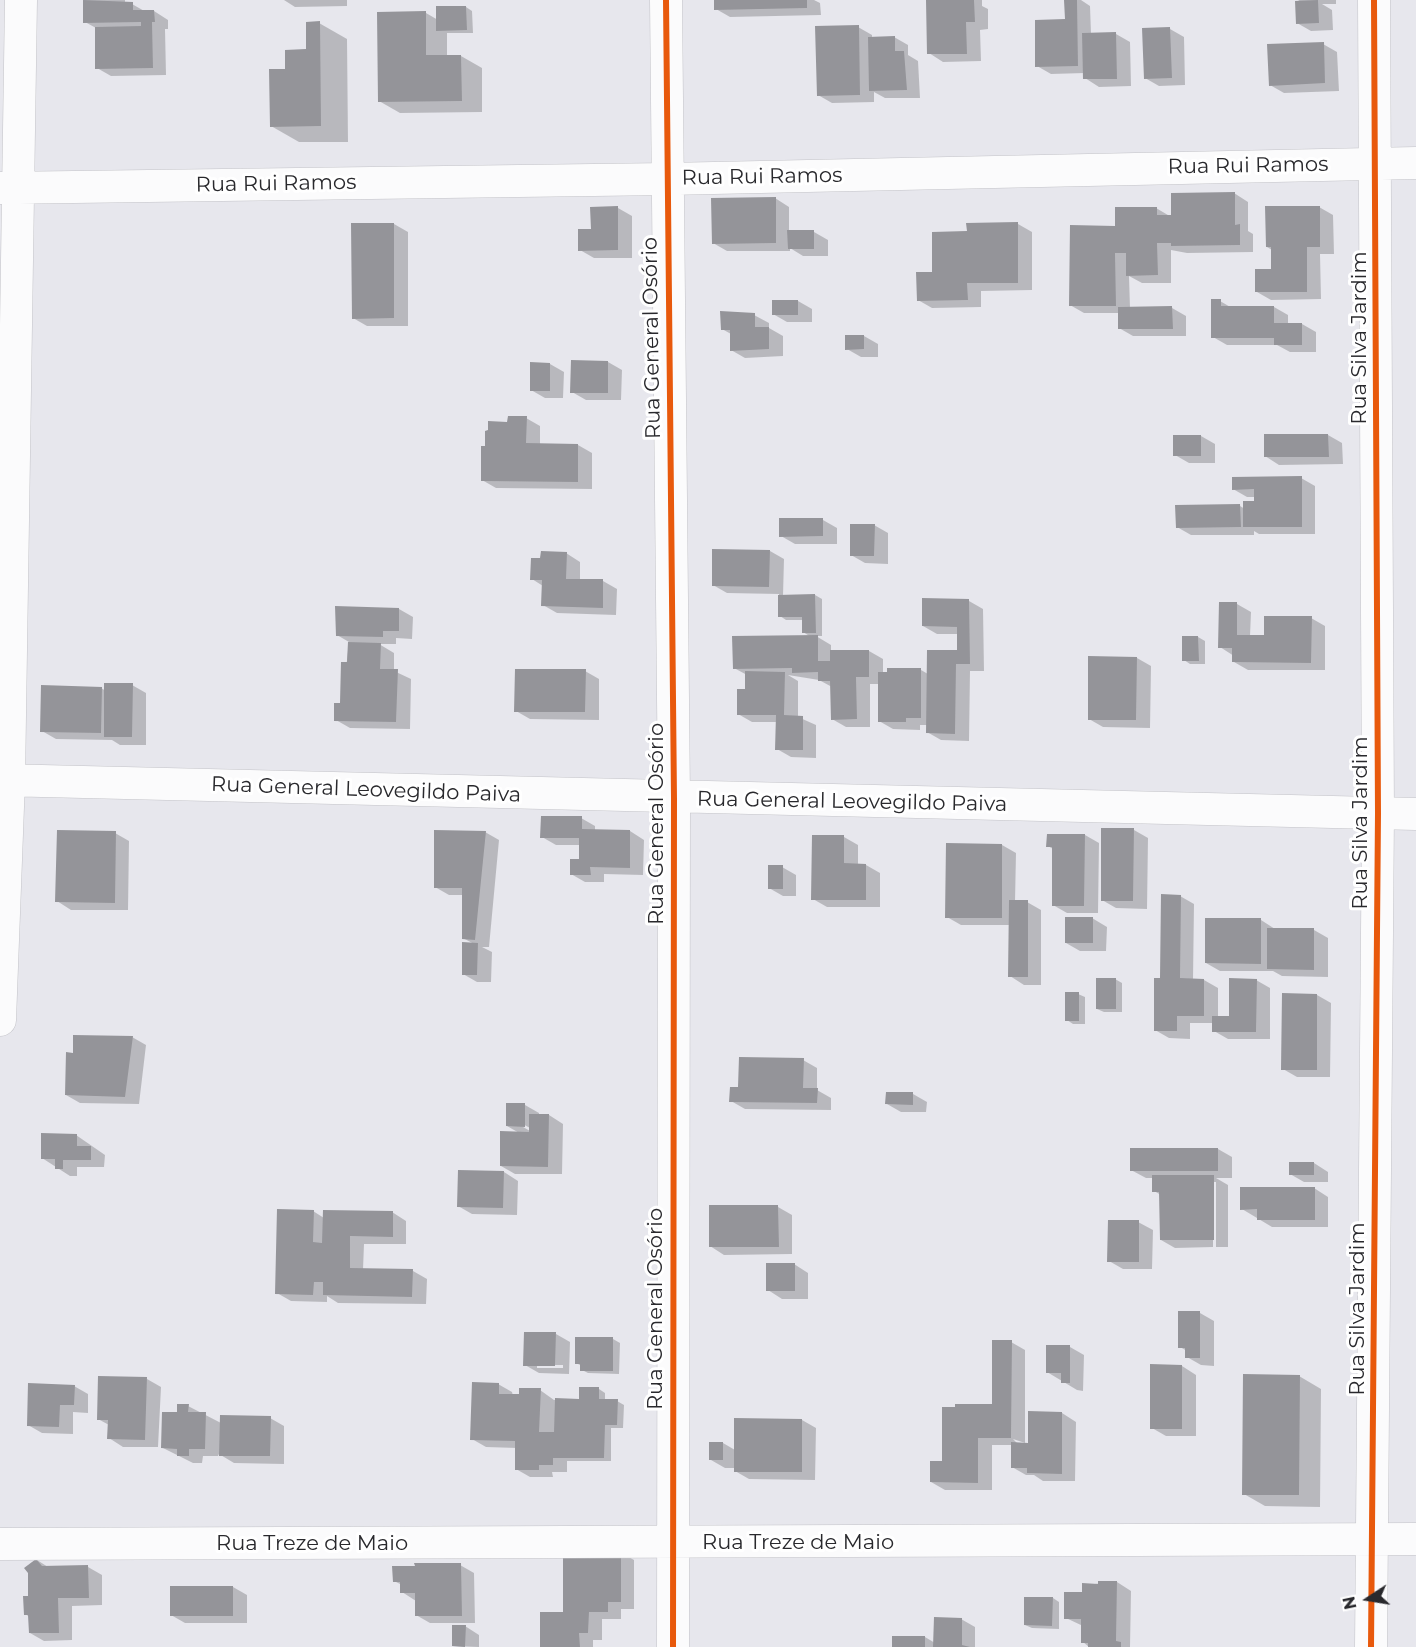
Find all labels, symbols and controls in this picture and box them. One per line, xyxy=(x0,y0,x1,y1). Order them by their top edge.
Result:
street label: Rua Rui Ramos xyxy=(1167,152,1329,180)
street label: Rua Rui Ramos xyxy=(681,163,843,191)
street label: Rua Rui Ramos xyxy=(195,170,357,198)
street label: Rua General Osório xyxy=(638,237,666,439)
street label: Rua Silva Jardim xyxy=(1347,251,1373,425)
street label: Rua General Osório xyxy=(644,723,670,925)
street label: Rua Silva Jardim xyxy=(1348,736,1374,910)
street label: Rua General Leovegildo Paiva xyxy=(210,772,522,808)
street label: Rua General Leovegildo Paiva xyxy=(697,787,1007,817)
street label: Rua General Osório xyxy=(643,1208,669,1410)
street label: Rua Silva Jardim xyxy=(1345,1222,1371,1396)
street label: Rua Treze de Maio xyxy=(702,1530,894,1556)
street label: Rua Treze de Maio xyxy=(216,1531,408,1557)
north arrow xyxy=(1338,1569,1398,1629)
text: N xyxy=(1339,1595,1361,1611)

